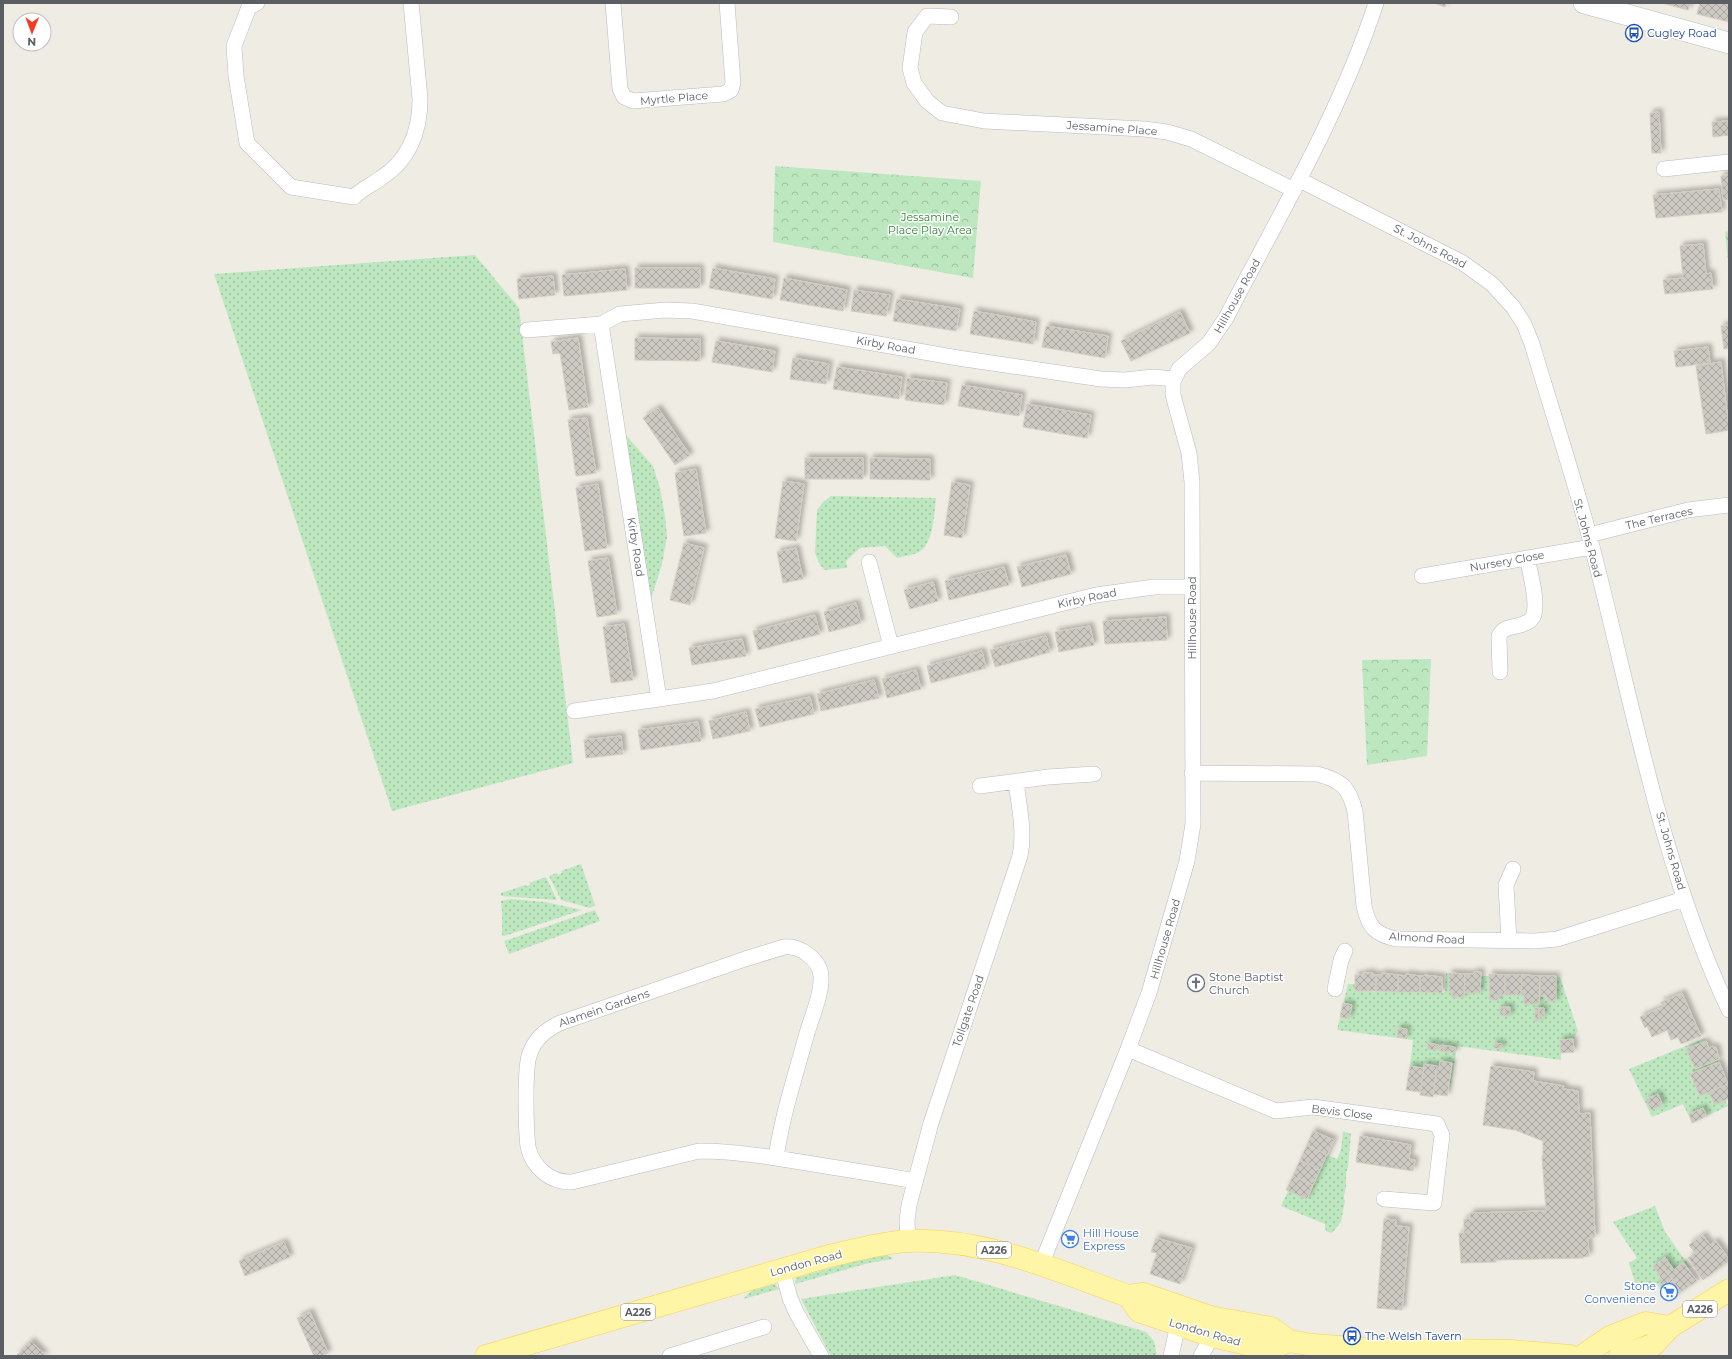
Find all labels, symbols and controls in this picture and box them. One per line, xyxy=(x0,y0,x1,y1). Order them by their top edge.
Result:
north arrow xyxy=(12,12,52,52)
bus stop icon: Cugley Road xyxy=(1624,23,1644,43)
place label: Cugley Road xyxy=(1647,26,1717,40)
text: N xyxy=(27,35,36,49)
street label: Myrtle Place xyxy=(639,88,709,108)
street label: Jessamine Place xyxy=(1065,118,1158,138)
park label: Jessamine Place Play Area xyxy=(888,210,972,237)
street label: St. Johns Road xyxy=(1391,221,1469,271)
street label: Hillhouse Road xyxy=(1211,256,1263,336)
street label: Kirby Road xyxy=(855,333,917,357)
street label: St. Johns Road xyxy=(1571,497,1605,579)
street label: The Terraces xyxy=(1624,503,1695,533)
street label: Kirby Road xyxy=(624,516,648,578)
street label: Nursery Close xyxy=(1469,547,1546,574)
street label: Hillhouse Road xyxy=(1185,576,1199,660)
street label: Kirby Road xyxy=(1056,585,1118,611)
street label: St. Johns Road xyxy=(1653,810,1689,892)
street label: Hillhouse Road xyxy=(1147,897,1183,981)
street label: Almond Road xyxy=(1389,929,1465,947)
place label: Stone Baptist Church xyxy=(1209,970,1284,997)
street label: Tollgate Road xyxy=(949,973,987,1049)
church icon: Stone Baptist Church xyxy=(1186,973,1206,993)
street label: Alamein Gardens xyxy=(557,986,652,1030)
street label: Bevis Close xyxy=(1311,1101,1374,1123)
place label: Hill House Express xyxy=(1083,1226,1139,1253)
supermarket icon: Hill House Express xyxy=(1060,1229,1080,1249)
road number: A226 xyxy=(977,1242,1011,1258)
street label: London Road xyxy=(768,1247,844,1279)
place label: Stone Convenience xyxy=(1585,1279,1656,1306)
supermarket icon: Stone Convenience xyxy=(1659,1282,1679,1302)
road number: A226 xyxy=(1683,1301,1717,1317)
road number: A226 xyxy=(621,1304,655,1320)
street label: London Road xyxy=(1167,1315,1243,1349)
bus stop icon: The Welsh Tavern xyxy=(1342,1326,1362,1346)
place label: The Welsh Tavern xyxy=(1365,1329,1462,1343)

